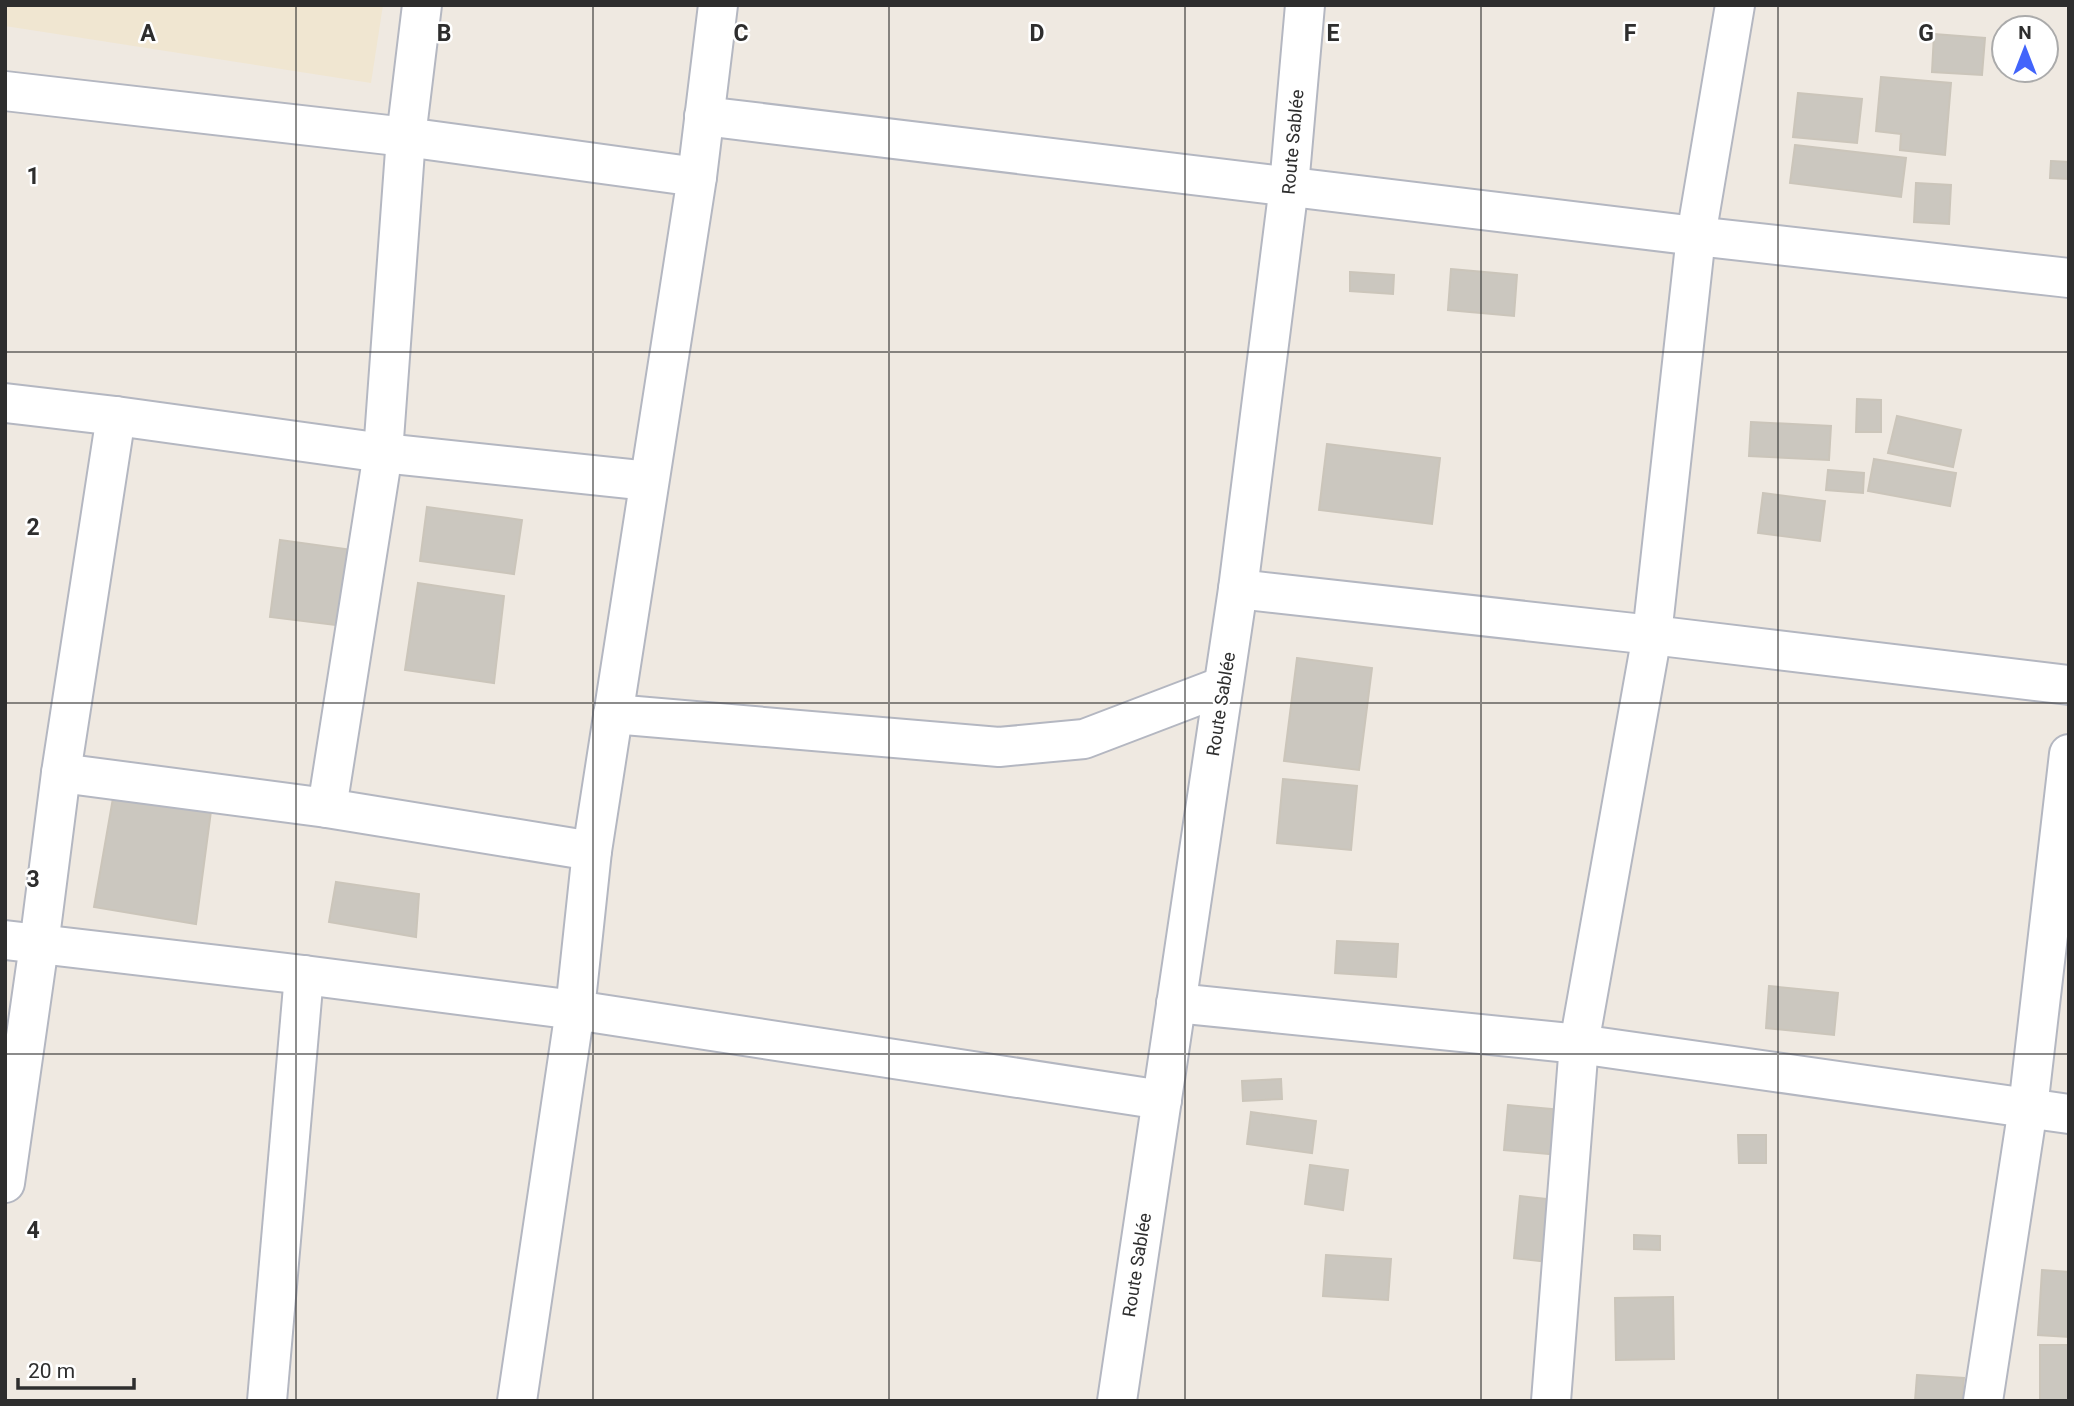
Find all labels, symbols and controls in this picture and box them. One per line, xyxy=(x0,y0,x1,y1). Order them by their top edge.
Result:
north arrow xyxy=(1990,14,2060,84)
text: A xyxy=(140,20,156,47)
text: B xyxy=(437,20,451,47)
text: C xyxy=(733,20,749,47)
text: D xyxy=(1030,20,1044,47)
text: E xyxy=(1327,20,1340,47)
text: F xyxy=(1624,20,1637,47)
text: G xyxy=(1918,20,1934,47)
text: N xyxy=(2018,21,2032,44)
street label: Route Sablée xyxy=(1277,89,1308,195)
text: 1 xyxy=(26,163,40,190)
text: 2 xyxy=(26,514,40,541)
street label: Route Sablée xyxy=(1202,650,1239,758)
text: 3 xyxy=(26,866,40,893)
street label: Route Sablée xyxy=(1118,1211,1155,1319)
text: 4 xyxy=(26,1217,40,1244)
scale bar xyxy=(18,1346,133,1390)
text: 20 m xyxy=(28,1359,75,1383)

